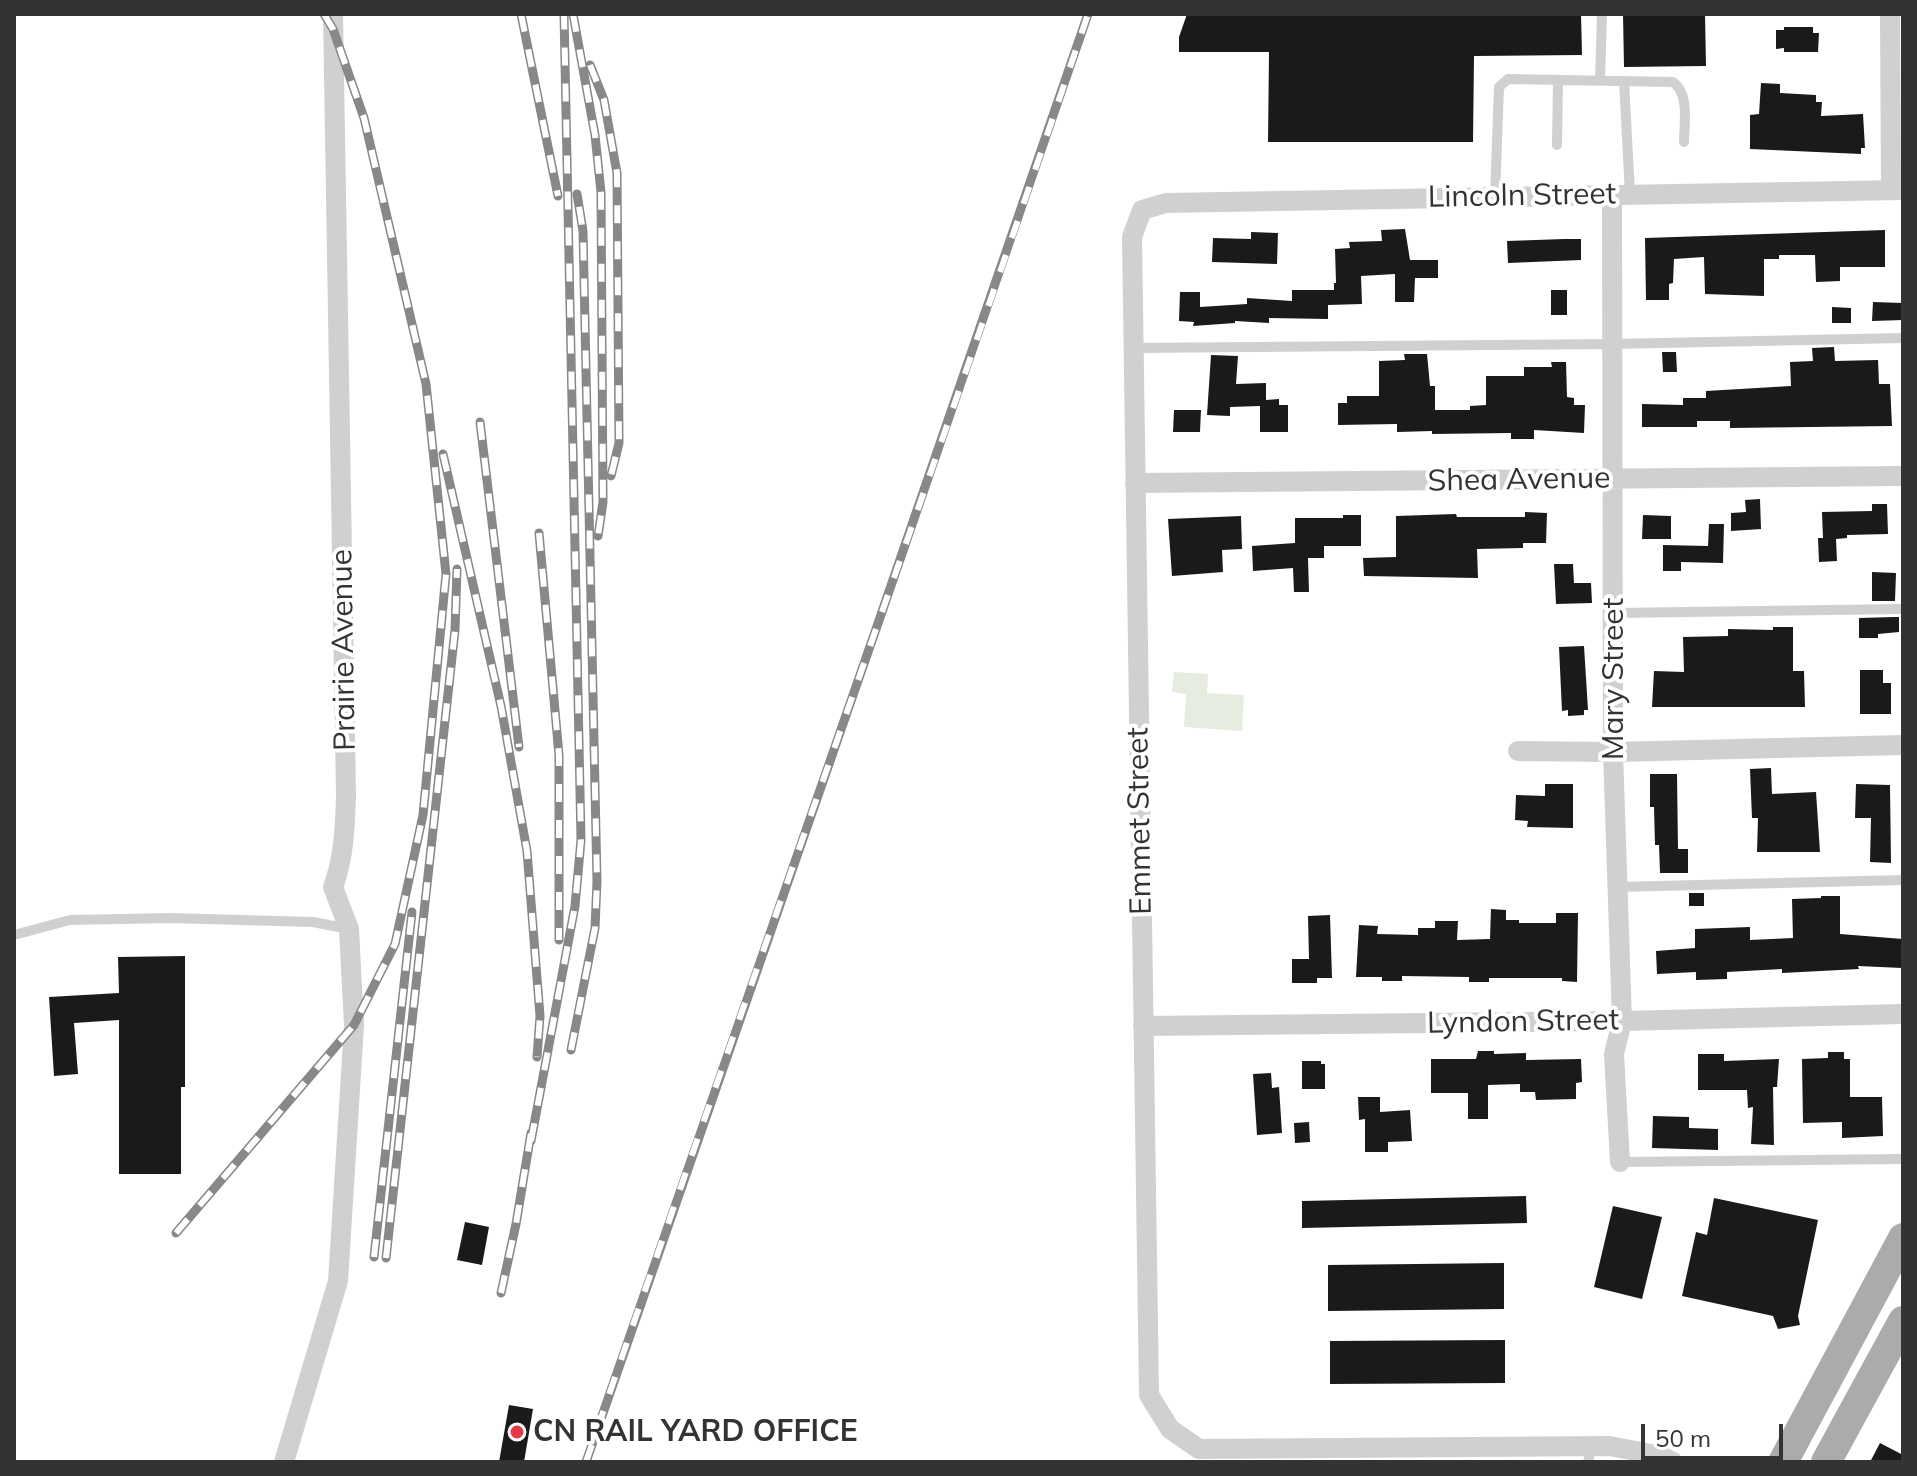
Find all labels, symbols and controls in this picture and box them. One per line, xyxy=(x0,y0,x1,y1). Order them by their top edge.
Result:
street label: Lincoln Street xyxy=(1428,176,1616,216)
street label: Shea Avenue xyxy=(1427,460,1611,500)
street label: Prairie Avenue xyxy=(324,549,364,751)
street label: Mary Street xyxy=(1596,598,1632,760)
street label: Emmet Street xyxy=(1120,727,1160,915)
street label: Lyndon Street xyxy=(1427,1002,1619,1042)
scale bar xyxy=(1645,1408,1787,1458)
place label: CN RAIL YARD OFFICE xyxy=(533,1414,858,1450)
marker: CN RAIL YARD OFFICE xyxy=(508,1423,526,1441)
text: 50 m xyxy=(1655,1423,1711,1453)

